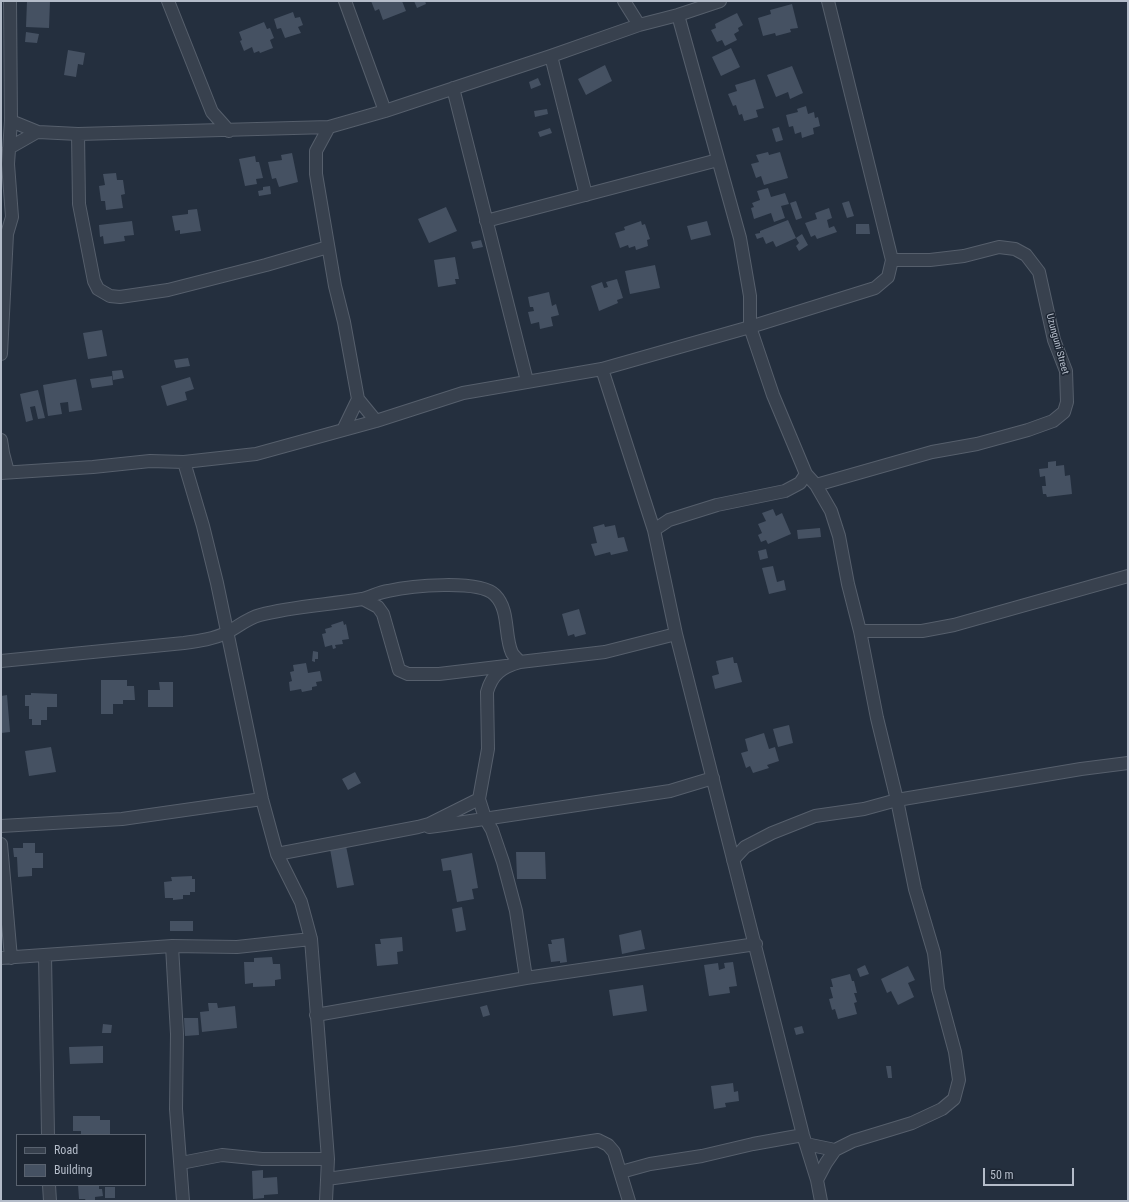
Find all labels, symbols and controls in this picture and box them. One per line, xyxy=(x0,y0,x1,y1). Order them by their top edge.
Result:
street label: Uzunguni Street xyxy=(1043,312,1071,376)
legend xyxy=(16,1134,146,1186)
text: Road xyxy=(54,1143,78,1157)
scale bar xyxy=(985,1160,1076,1186)
text: Building xyxy=(54,1163,92,1177)
text: 50 m xyxy=(990,1168,1014,1182)

